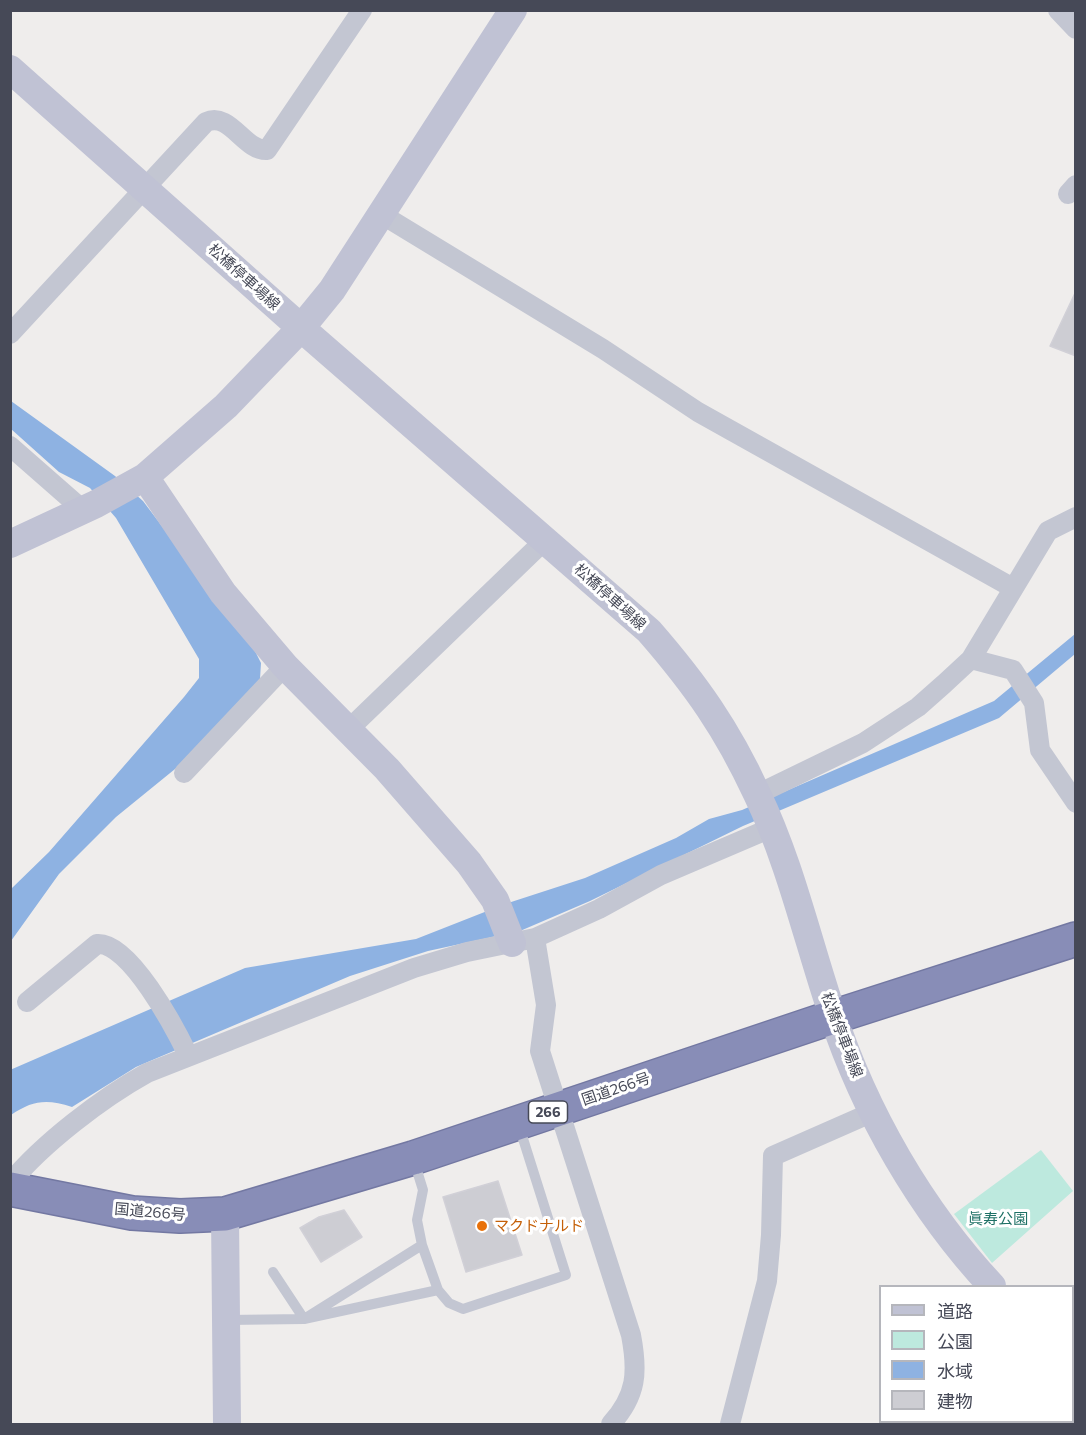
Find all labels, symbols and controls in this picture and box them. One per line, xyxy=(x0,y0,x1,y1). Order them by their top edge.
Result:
street label: 松橋停車場線 xyxy=(205,240,283,314)
street label: 松橋停車場線 xyxy=(571,560,649,634)
street label: 松橋停車場線 xyxy=(817,990,867,1080)
street label: 国道266号 xyxy=(579,1069,653,1109)
road number: 266 xyxy=(528,1101,568,1123)
street label: 国道266号 xyxy=(114,1200,186,1224)
park label: 眞寿公園 xyxy=(968,1210,1028,1228)
place label: マクドナルド xyxy=(494,1217,584,1235)
marker: マクドナルド xyxy=(475,1219,489,1233)
legend xyxy=(879,1285,1074,1423)
text: 道路 xyxy=(937,1300,973,1322)
text: 公園 xyxy=(937,1330,973,1352)
text: 水域 xyxy=(937,1360,973,1382)
text: 建物 xyxy=(937,1390,973,1412)

